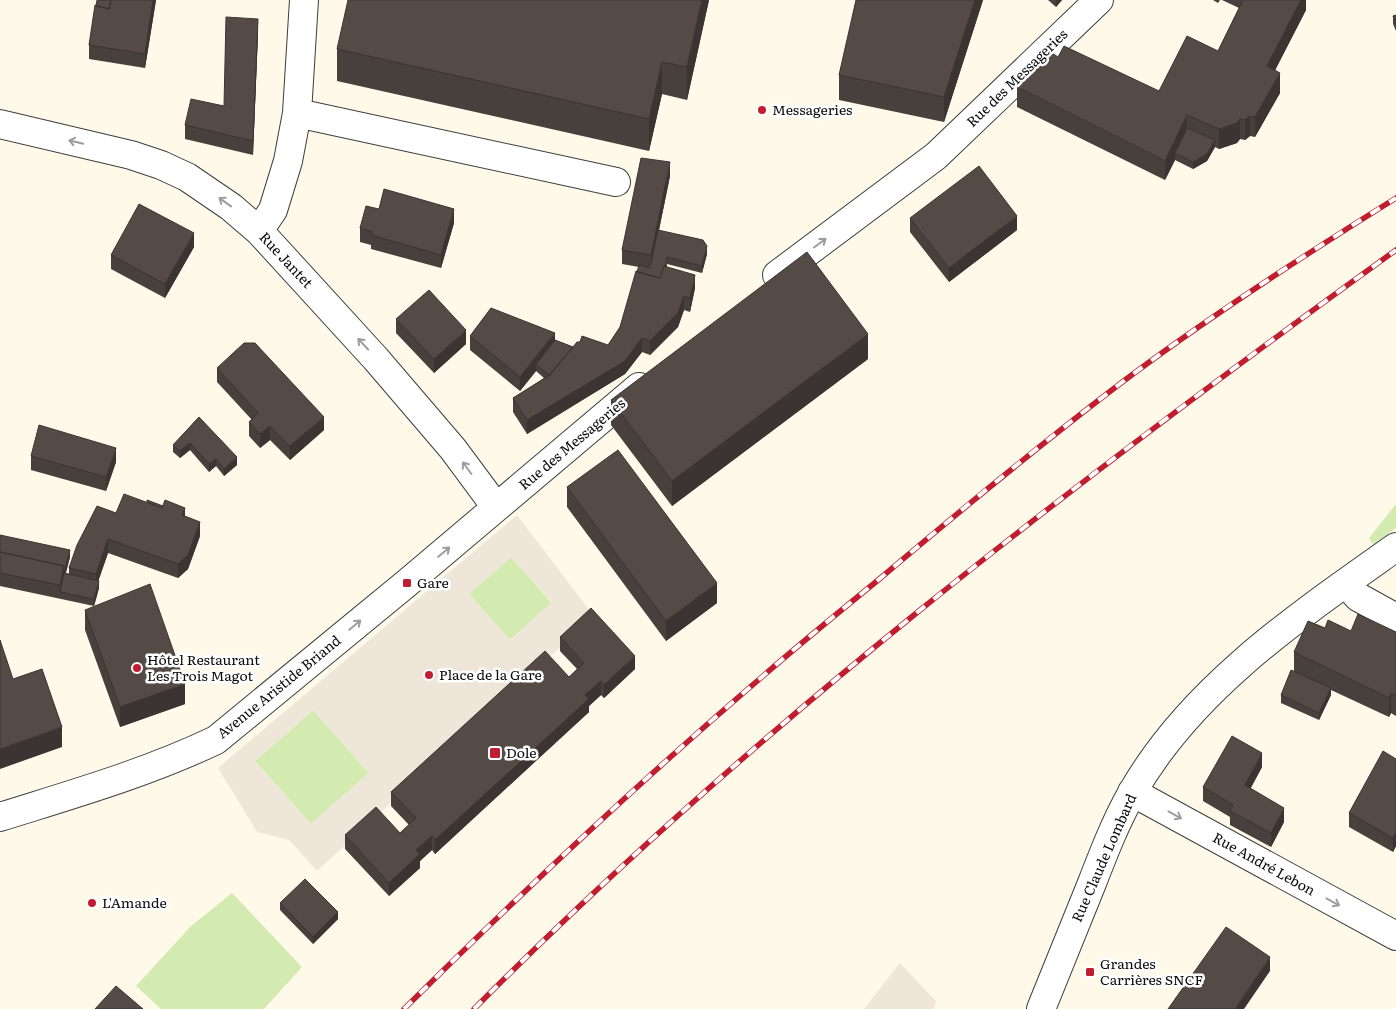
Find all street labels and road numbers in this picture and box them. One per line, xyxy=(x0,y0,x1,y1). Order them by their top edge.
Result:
street label: Rue des Messageries xyxy=(961,24,1071,131)
street label: Rue Jantet xyxy=(255,227,318,292)
street label: Rue des Messageries xyxy=(514,393,629,494)
street label: Avenue Aristide Briand xyxy=(212,630,345,742)
street label: Rue Claude Lombard xyxy=(1066,790,1141,925)
street label: Rue André Lebon xyxy=(1210,827,1319,900)

